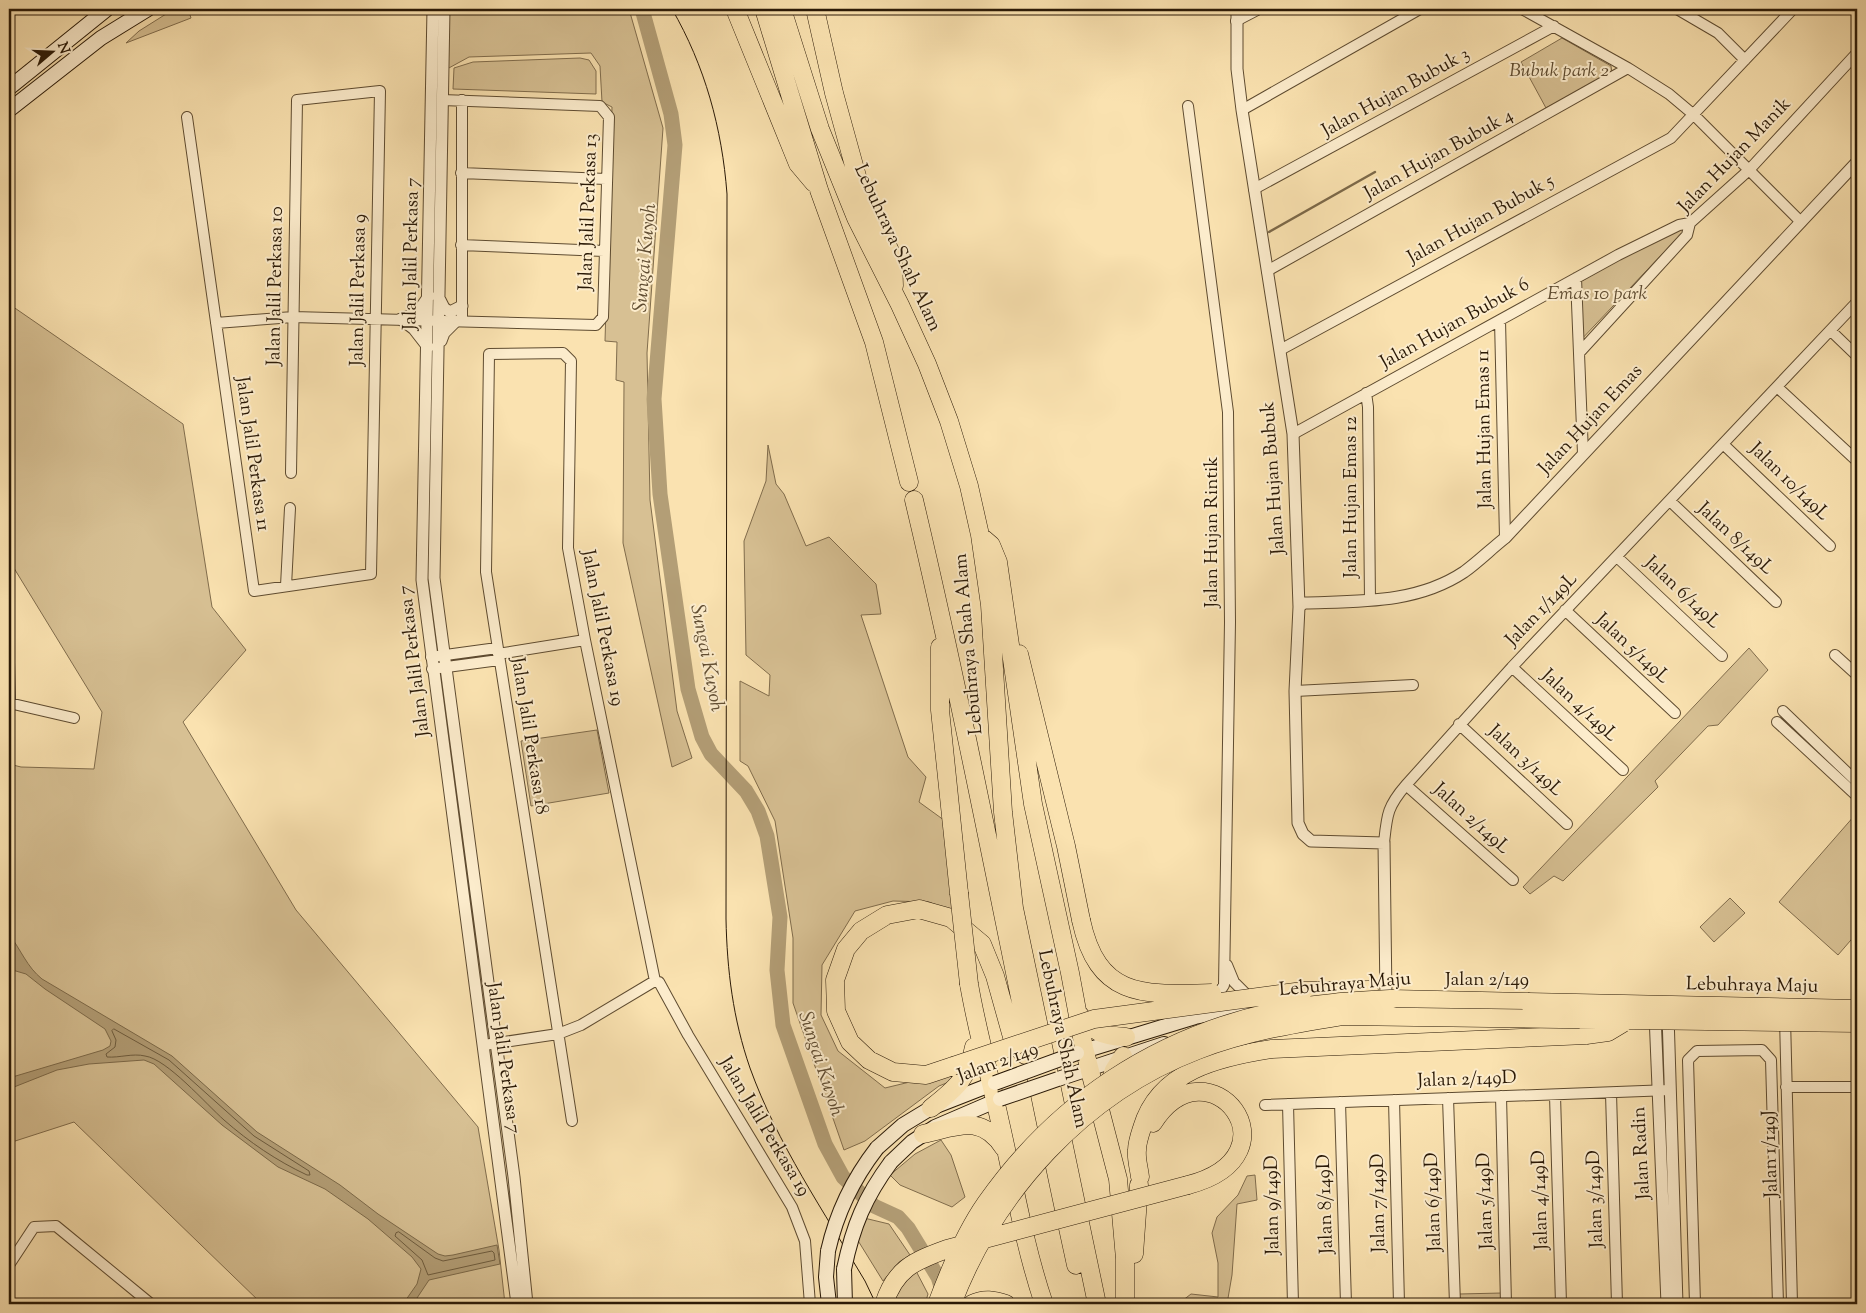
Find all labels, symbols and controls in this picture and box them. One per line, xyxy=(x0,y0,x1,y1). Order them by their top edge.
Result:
north arrow xyxy=(28,28,78,78)
text: N xyxy=(51,40,74,57)
street label: Jalan Hujan Bubuk 3 xyxy=(1316,41,1475,145)
park label: Bubuk park 2 xyxy=(1509,58,1609,85)
street label: Jalan Hujan Manik xyxy=(1672,91,1798,221)
street label: Jalan Hujan Bubuk 4 xyxy=(1359,103,1519,208)
street label: Jalan Jalil Perkasa 13 xyxy=(573,133,605,292)
street label: Lebuhraya Shah Alam xyxy=(846,160,948,336)
street label: Jalan Hujan Bubuk 5 xyxy=(1402,168,1560,272)
street label: Jalan Jalil Perkasa 7 xyxy=(397,177,427,332)
water label: Sungai Kuyoh xyxy=(627,202,665,313)
street label: Jalan Jalil Perkasa 10 xyxy=(261,206,291,367)
street label: Jalan Jalil Perkasa 9 xyxy=(344,214,374,367)
street label: Jalan Hujan Bubuk 6 xyxy=(1375,272,1535,377)
park label: Emas 10 park xyxy=(1547,281,1647,308)
street label: Jalan Hujan Emas 11 xyxy=(1470,349,1500,510)
street label: Jalan Hujan Emas xyxy=(1532,359,1649,482)
street label: Jalan Jalil Perkasa 11 xyxy=(228,374,276,534)
street label: Jalan Hujan Bubuk xyxy=(1255,400,1293,556)
street label: Jalan Hujan Emas 12 xyxy=(1338,416,1365,579)
street label: Jalan 10/149L xyxy=(1742,436,1836,528)
street label: Jalan Hujan Rintik xyxy=(1199,456,1226,609)
street label: Jalan 8/149L xyxy=(1690,496,1780,582)
street label: Jalan Jalil Perkasa 19 xyxy=(573,547,630,708)
street label: Jalan 6/149L xyxy=(1637,550,1727,636)
street label: Lebuhraya Shah Alam xyxy=(948,552,990,736)
street label: Jalan 1/149L xyxy=(1499,567,1584,654)
street label: Jalan Jalil Perkasa 7 xyxy=(392,583,438,739)
water label: Sungai Kuyoh xyxy=(681,602,731,714)
street label: Jalan 5/149L xyxy=(1588,607,1676,691)
street label: Jalan Jalil Perkasa 18 xyxy=(503,654,555,817)
street label: Jalan 4/149L xyxy=(1534,663,1624,749)
street label: Jalan 3/149L xyxy=(1481,718,1569,803)
street label: Jalan 2/149L xyxy=(1426,776,1516,861)
street label: Lebuhraya Shah Alam xyxy=(1030,947,1094,1131)
street label: Lebuhraya Maju xyxy=(1278,966,1412,1004)
street label: Jalan 2/149 xyxy=(1444,967,1529,994)
street label: Lebuhraya Maju xyxy=(1686,971,1819,1001)
street label: Jalan Jalil Perkasa 7 xyxy=(479,980,527,1136)
water label: Sungai Kuyoh xyxy=(789,1008,851,1120)
street label: Jalan 2/149 xyxy=(953,1036,1042,1090)
street label: Jalan Jalil Perkasa 19 xyxy=(711,1051,816,1202)
street label: Jalan 2/149D xyxy=(1416,1065,1517,1095)
street label: Jalan Radin xyxy=(1626,1106,1658,1201)
street label: Jalan 1/149J xyxy=(1756,1109,1786,1199)
street label: Jalan 4/149D xyxy=(1526,1150,1556,1251)
street label: Jalan 3/149D xyxy=(1581,1150,1611,1249)
street label: Jalan 6/149D xyxy=(1419,1152,1449,1253)
street label: Jalan 5/149D xyxy=(1471,1152,1501,1251)
street label: Jalan 7/149D xyxy=(1365,1153,1393,1254)
street label: Jalan 8/149D xyxy=(1311,1154,1341,1255)
street label: Jalan 9/149D xyxy=(1259,1155,1287,1256)

